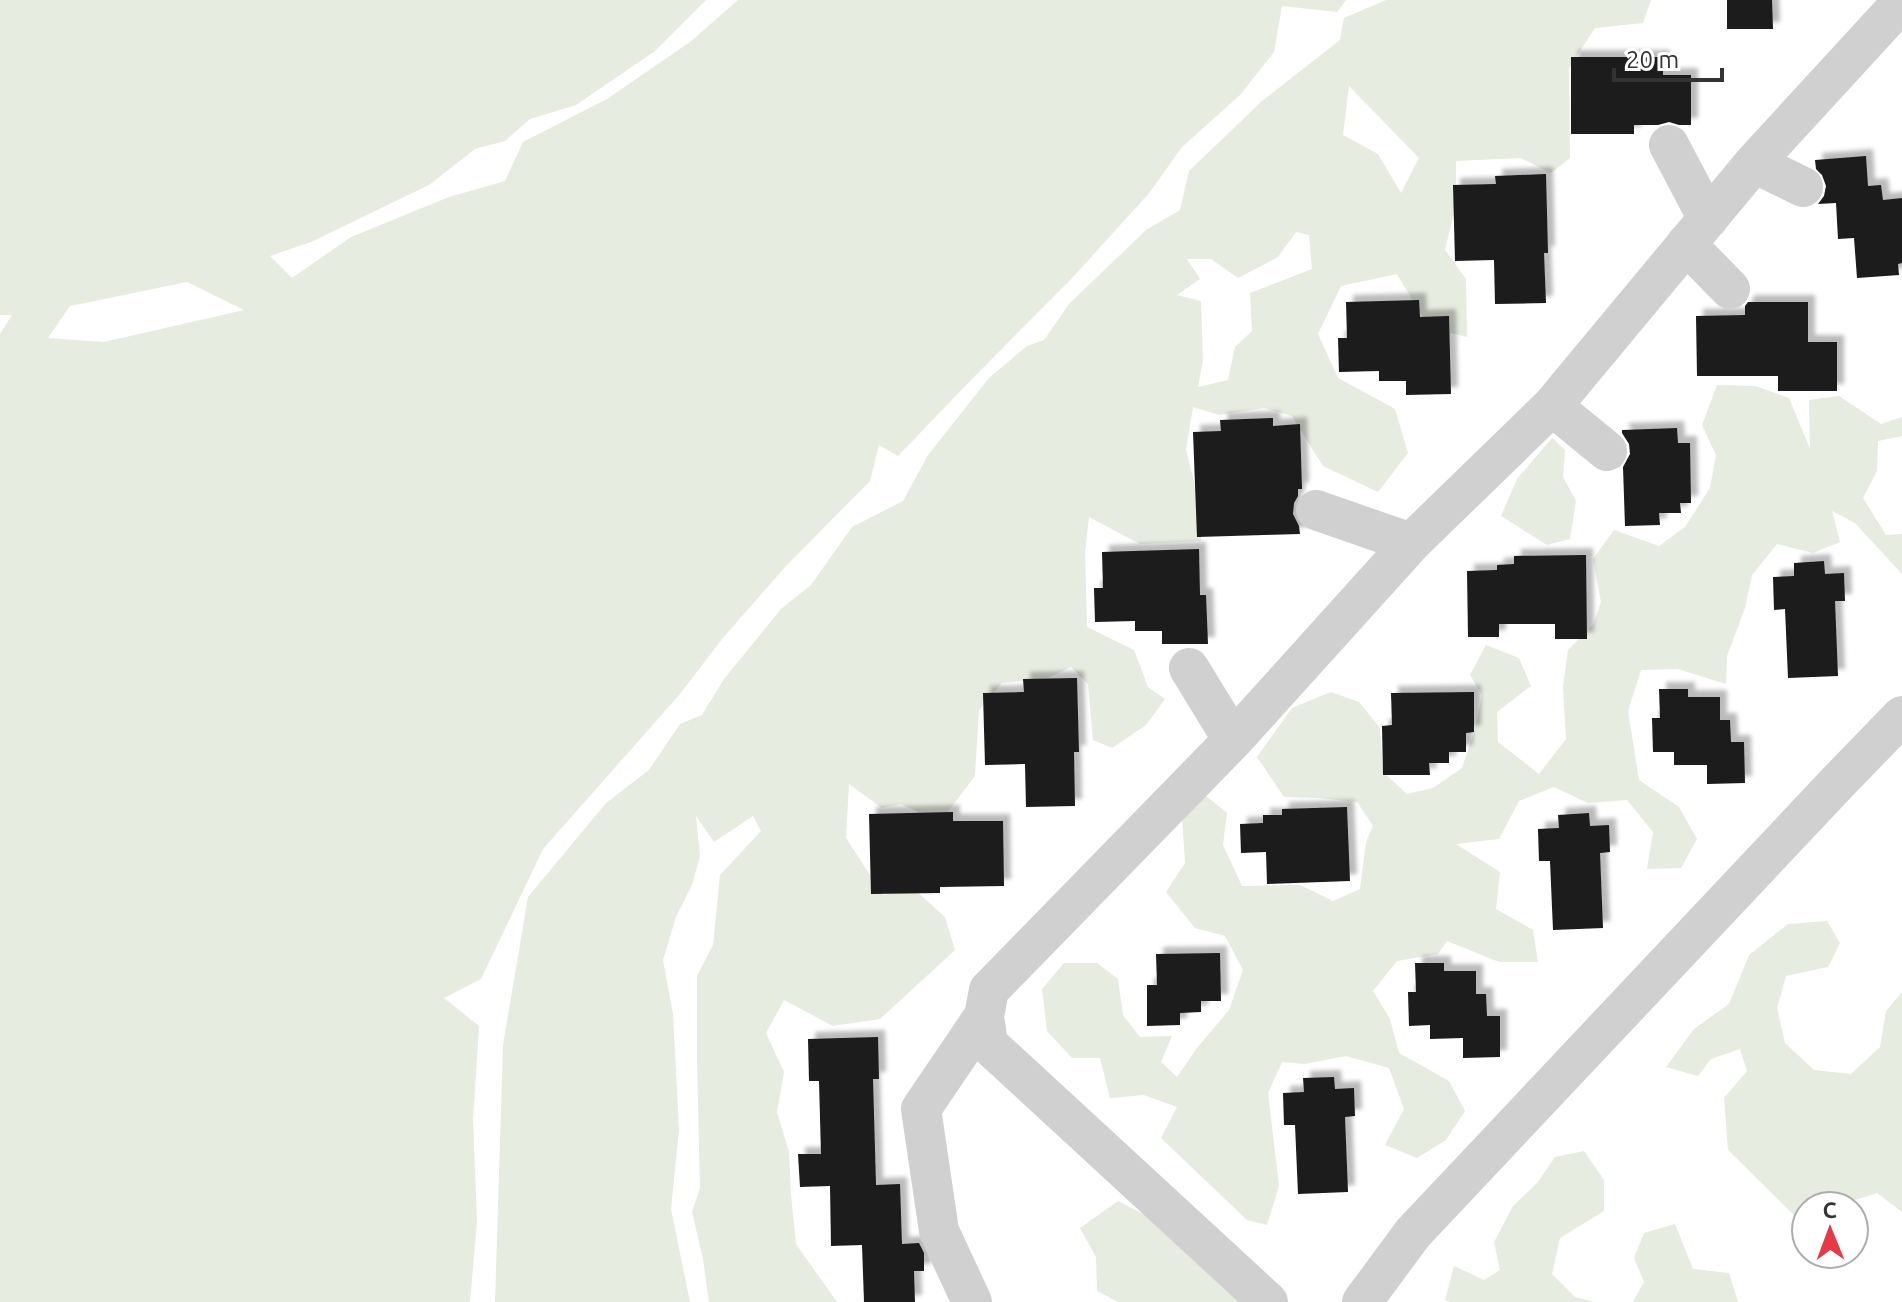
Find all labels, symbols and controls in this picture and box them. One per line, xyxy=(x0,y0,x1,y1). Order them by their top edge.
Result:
scale bar xyxy=(1614,32,1722,82)
text: 20 m xyxy=(1626,46,1679,73)
north arrow xyxy=(1790,1190,1870,1270)
text: С xyxy=(1822,1197,1837,1222)

